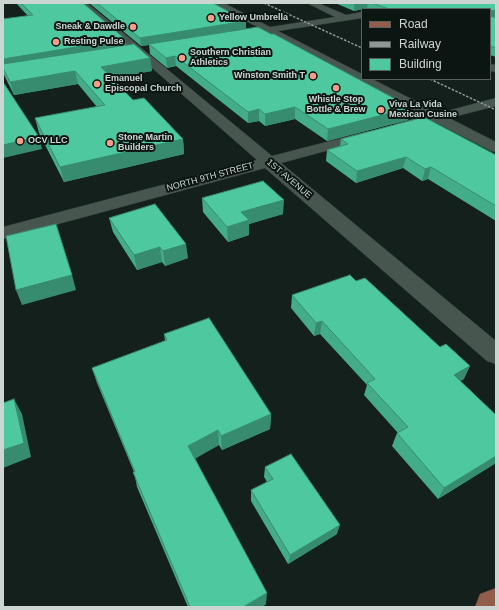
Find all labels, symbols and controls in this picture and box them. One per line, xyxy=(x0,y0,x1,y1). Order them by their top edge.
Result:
legend xyxy=(361,8,491,80)
marker: Yellow Umbrella xyxy=(206,13,216,23)
place label: Yellow Umbrella xyxy=(219,13,288,23)
text: Road xyxy=(399,17,428,31)
place label: Sneak & Dawdle xyxy=(55,22,125,32)
marker: Sneak & Dawdle xyxy=(128,22,138,32)
marker: Resting Pulse xyxy=(51,37,61,47)
place label: Resting Pulse xyxy=(64,37,124,47)
text: Railway xyxy=(399,37,441,51)
place label: Southern Christian Athletics xyxy=(190,48,271,69)
marker: Southern Christian Athletics xyxy=(177,53,187,63)
text: Building xyxy=(399,57,442,71)
place label: Winston Smith T xyxy=(234,71,305,81)
marker: Winston Smith T xyxy=(308,71,318,81)
place label: Emanuel Episcopal Church xyxy=(105,74,182,95)
marker: Emanuel Episcopal Church xyxy=(92,79,102,89)
marker: Whistle Stop Bottle & Brew xyxy=(331,83,341,93)
place label: Whistle Stop Bottle & Brew xyxy=(306,95,366,116)
place label: Viva La Vida Mexican Cusine xyxy=(389,100,457,121)
marker: Viva La Vida Mexican Cusine xyxy=(376,105,386,115)
place label: Stone Martin Builders xyxy=(118,133,173,154)
marker: OCV LLC xyxy=(15,136,25,146)
place label: OCV LLC xyxy=(28,136,67,146)
marker: Stone Martin Builders xyxy=(105,138,115,148)
street label: 1ST AVENUE xyxy=(264,157,314,201)
street label: NORTH 9TH STREET xyxy=(165,160,255,194)

